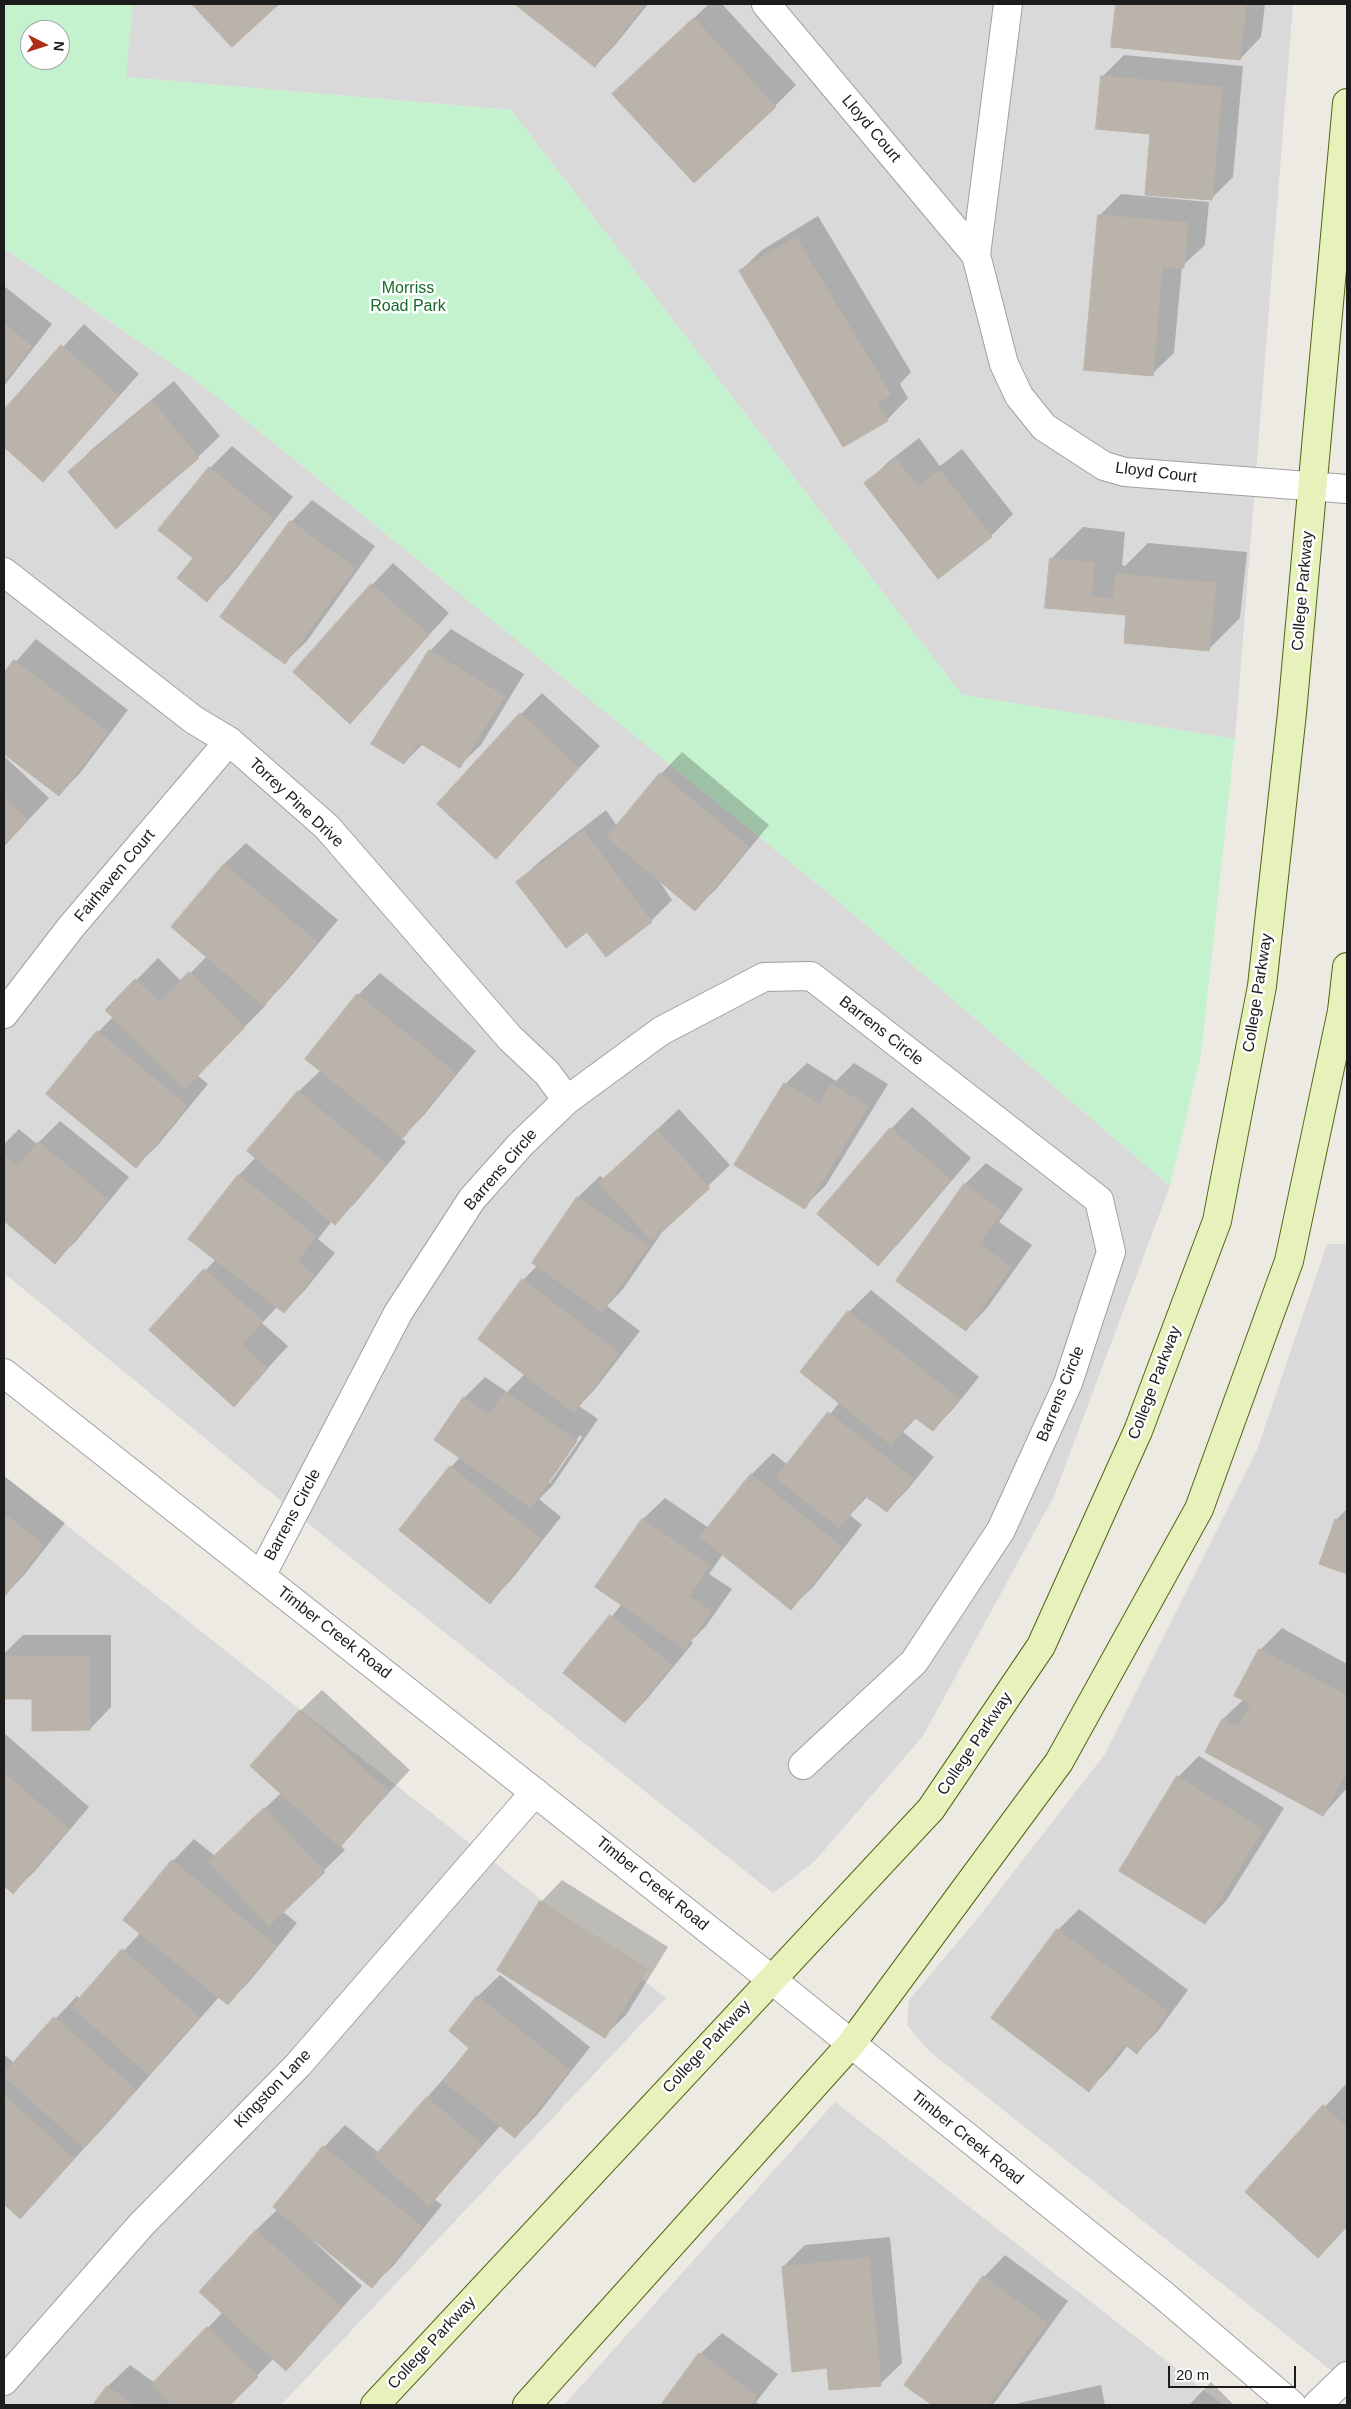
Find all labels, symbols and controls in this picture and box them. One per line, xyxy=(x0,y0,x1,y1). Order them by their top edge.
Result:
north arrow xyxy=(20,20,70,70)
text: N xyxy=(51,40,67,52)
street label: Lloyd Court xyxy=(837,91,905,167)
park label: Morriss Road Park xyxy=(370,279,446,317)
street label: Lloyd Court xyxy=(1114,458,1198,488)
street label: College Parkway xyxy=(1288,530,1318,652)
street label: Torrey Pine Drive xyxy=(245,754,347,852)
street label: Fairhaven Court xyxy=(71,826,159,926)
street label: College Parkway xyxy=(1239,932,1277,1054)
street label: Barrens Circle xyxy=(835,992,927,1070)
street label: Barrens Circle xyxy=(461,1125,541,1215)
street label: College Parkway xyxy=(1125,1324,1185,1442)
street label: Barrens Circle xyxy=(1033,1343,1089,1445)
street label: Barrens Circle xyxy=(261,1466,325,1564)
street label: Timber Creek Road xyxy=(273,1583,395,1683)
street label: College Parkway xyxy=(933,1689,1017,1799)
street label: Timber Creek Road xyxy=(592,1833,712,1935)
street label: College Parkway xyxy=(659,1997,755,2097)
street label: Kingston Lane xyxy=(231,2046,315,2132)
street label: Timber Creek Road xyxy=(907,2087,1027,2189)
street label: College Parkway xyxy=(384,2293,480,2393)
scale bar xyxy=(1171,2356,1298,2388)
text: 20 m xyxy=(1176,2366,1209,2383)

